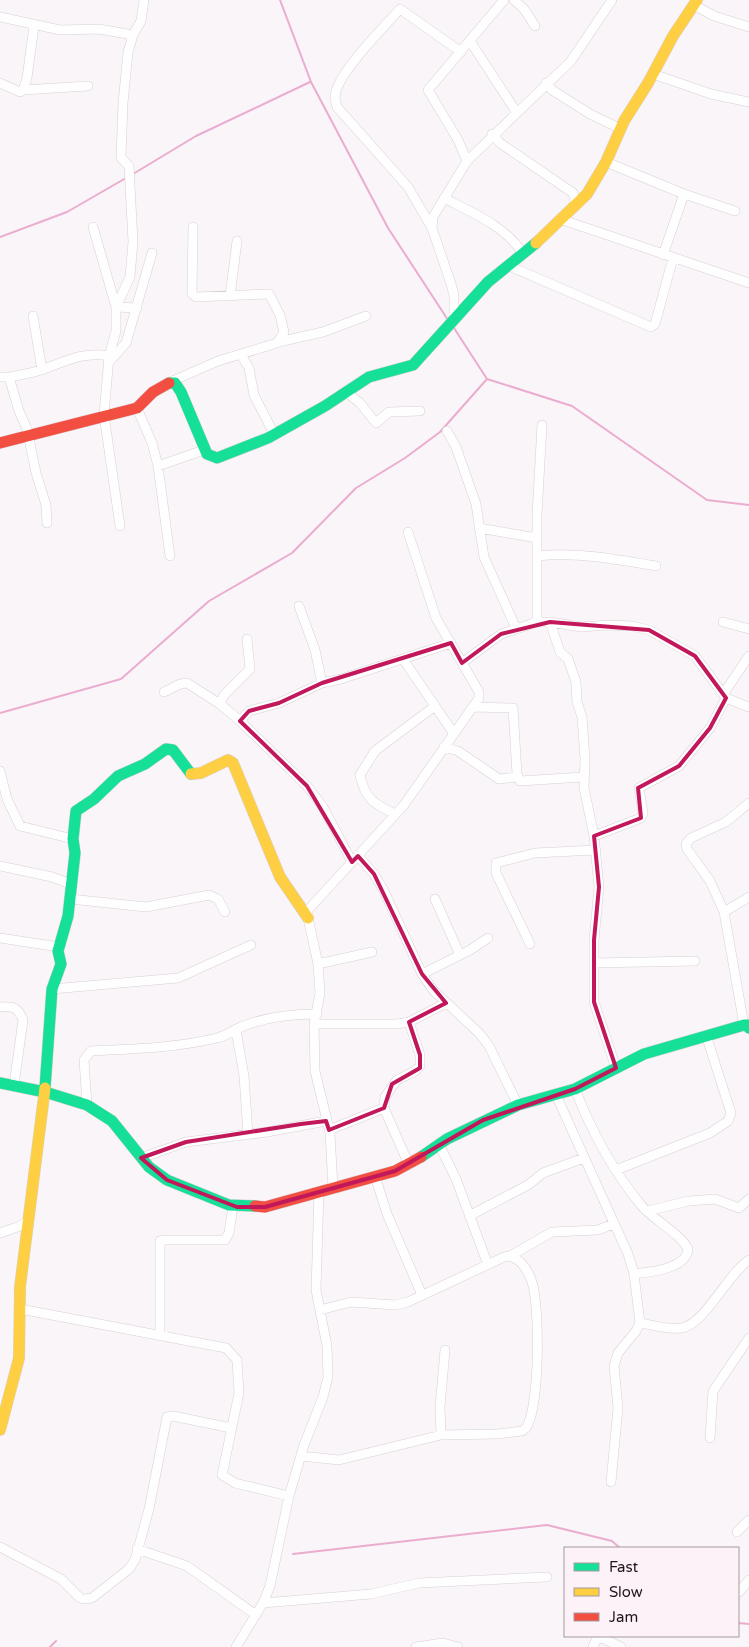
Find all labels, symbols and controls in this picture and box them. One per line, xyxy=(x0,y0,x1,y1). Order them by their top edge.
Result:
legend xyxy=(564,1547,739,1637)
text: Fast xyxy=(609,1558,639,1576)
text: Slow xyxy=(609,1583,643,1601)
text: Jam xyxy=(609,1608,638,1626)

